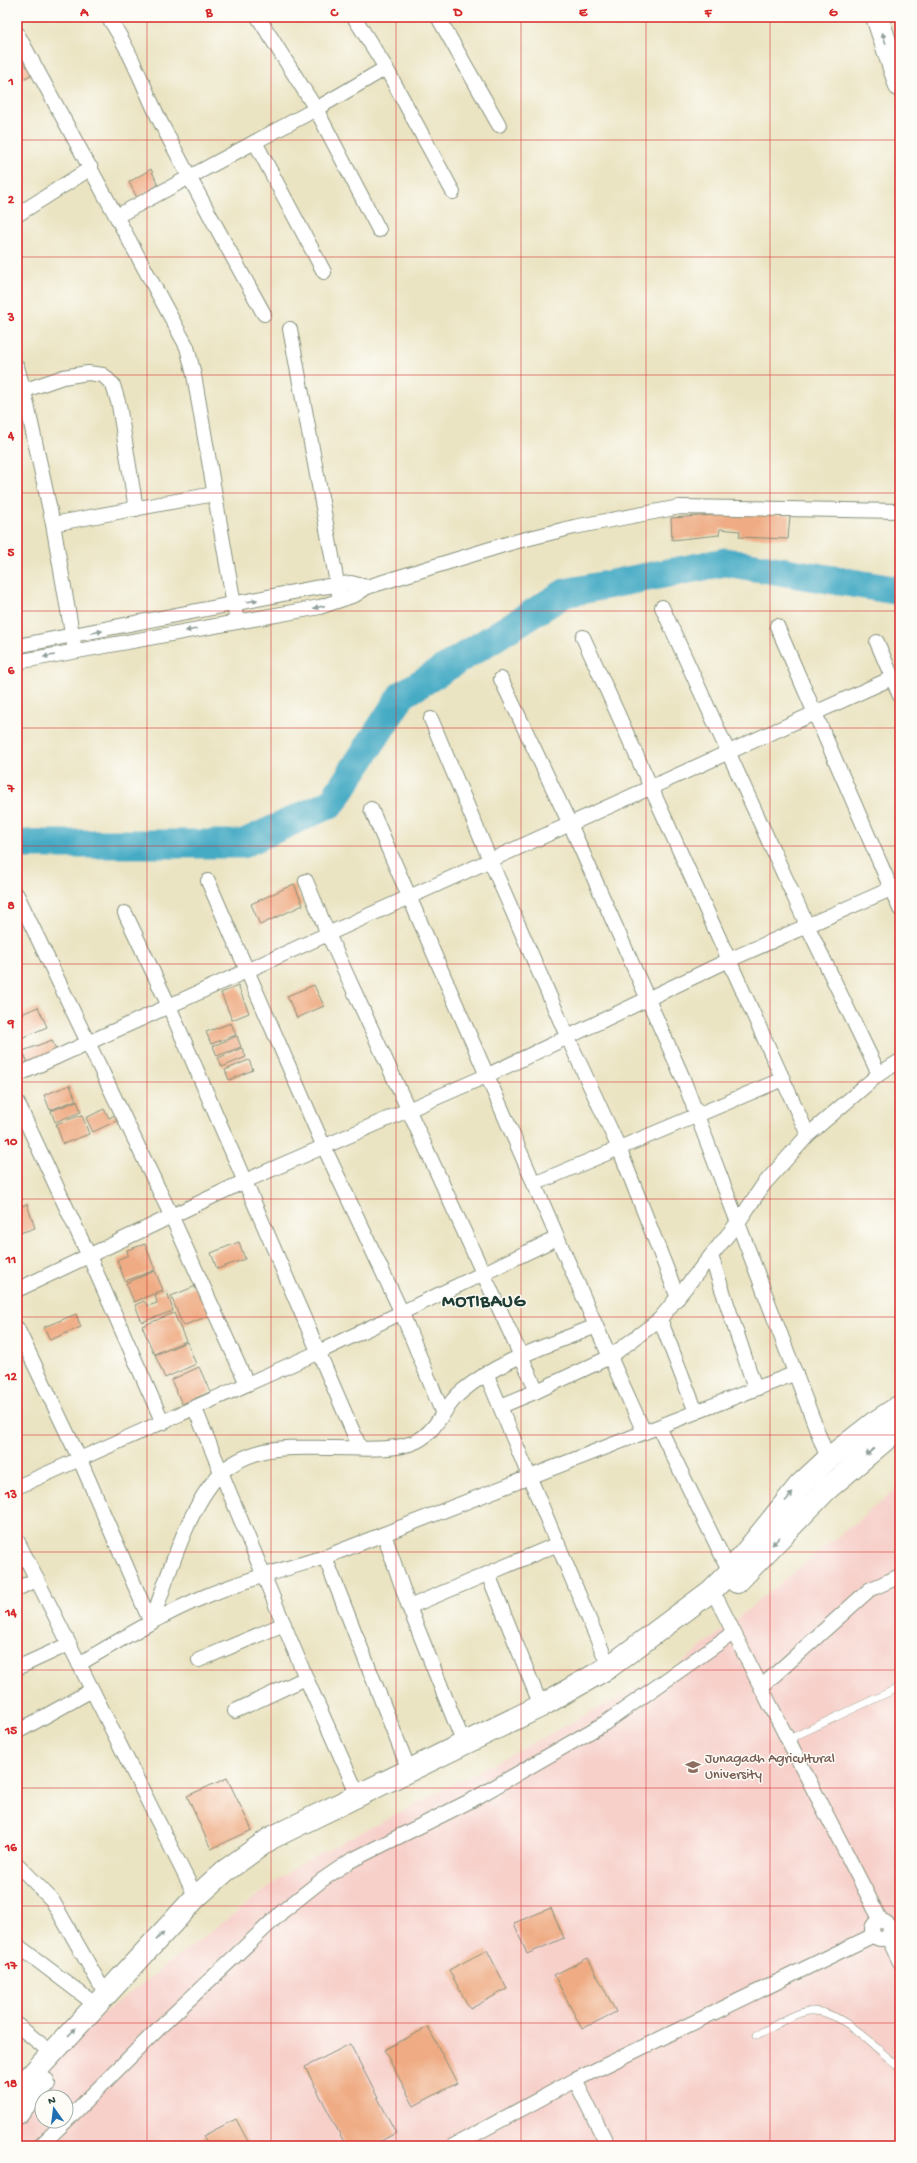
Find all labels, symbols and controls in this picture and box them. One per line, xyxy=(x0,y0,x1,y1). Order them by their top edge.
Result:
text: A xyxy=(79,6,89,21)
text: B xyxy=(205,6,214,21)
text: C xyxy=(329,6,339,21)
text: D xyxy=(453,6,463,21)
text: E xyxy=(579,6,588,21)
text: F xyxy=(704,6,713,21)
text: G xyxy=(829,6,838,21)
one-way arrow xyxy=(881,32,887,44)
text: 1 xyxy=(7,75,14,90)
text: 2 xyxy=(8,193,15,208)
text: 3 xyxy=(7,311,15,326)
text: 4 xyxy=(7,429,15,444)
text: 5 xyxy=(8,546,15,561)
one-way arrow xyxy=(246,598,258,604)
one-way arrow xyxy=(312,604,324,610)
one-way arrow xyxy=(185,627,197,633)
one-way arrow xyxy=(91,628,103,634)
one-way arrow xyxy=(43,654,55,660)
text: 6 xyxy=(8,664,15,679)
text: 7 xyxy=(7,782,16,797)
text: 8 xyxy=(7,899,15,914)
text: 9 xyxy=(7,1017,15,1032)
text: 10 xyxy=(4,1135,18,1150)
text: 11 xyxy=(5,1253,16,1268)
district label: MOTIBAUG xyxy=(442,1292,527,1313)
text: 12 xyxy=(4,1370,17,1385)
one-way arrow xyxy=(865,1447,875,1456)
text: 13 xyxy=(4,1488,17,1503)
one-way arrow xyxy=(784,1492,794,1502)
one-way arrow xyxy=(771,1536,781,1546)
text: 14 xyxy=(4,1606,18,1621)
text: 15 xyxy=(4,1724,17,1739)
place label: Junagadh Agricultural University xyxy=(705,1751,835,1784)
school or university icon: Junagadh Agricultural University xyxy=(684,1758,702,1776)
text: 16 xyxy=(4,1841,17,1856)
one-way arrow xyxy=(155,1931,165,1941)
text: 17 xyxy=(4,1959,18,1974)
one-way arrow xyxy=(67,2027,77,2037)
text: 18 xyxy=(4,2077,17,2092)
north arrow xyxy=(34,2089,74,2129)
text: N xyxy=(47,2095,57,2108)

